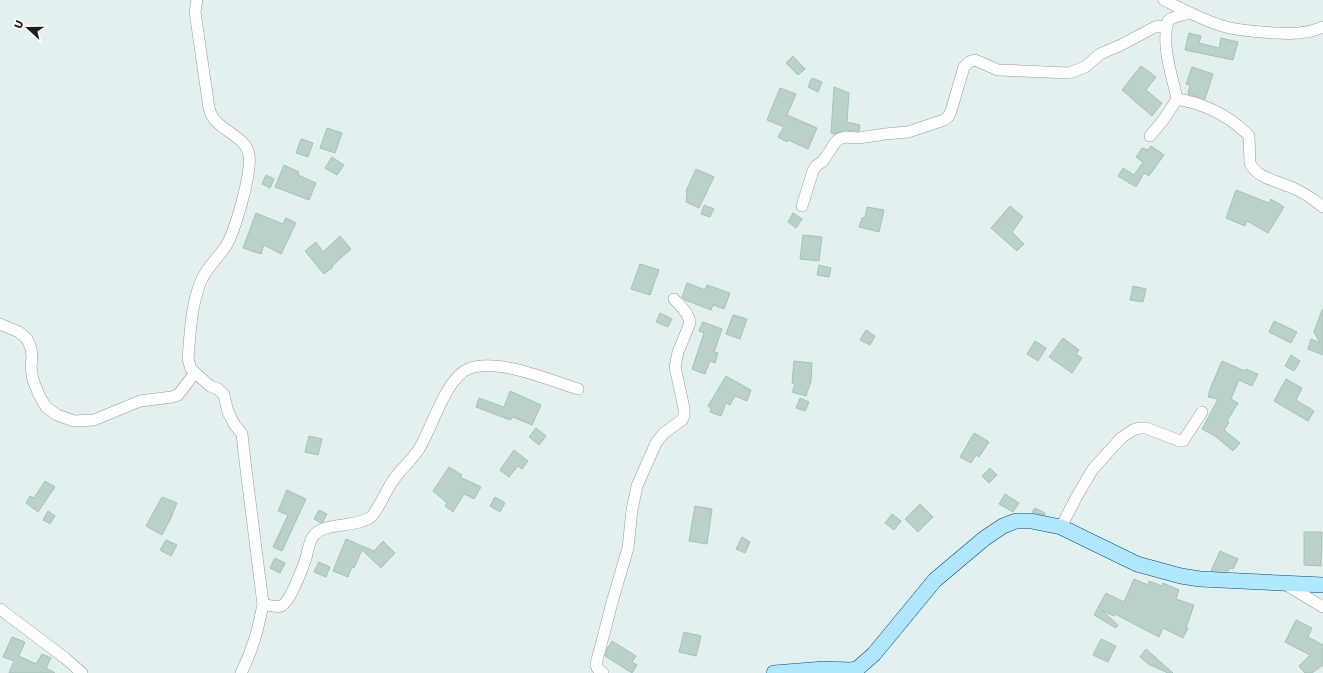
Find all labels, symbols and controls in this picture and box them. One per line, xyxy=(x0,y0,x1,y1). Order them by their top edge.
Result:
north arrow xyxy=(8,8,48,48)
text: U xyxy=(10,18,28,31)

